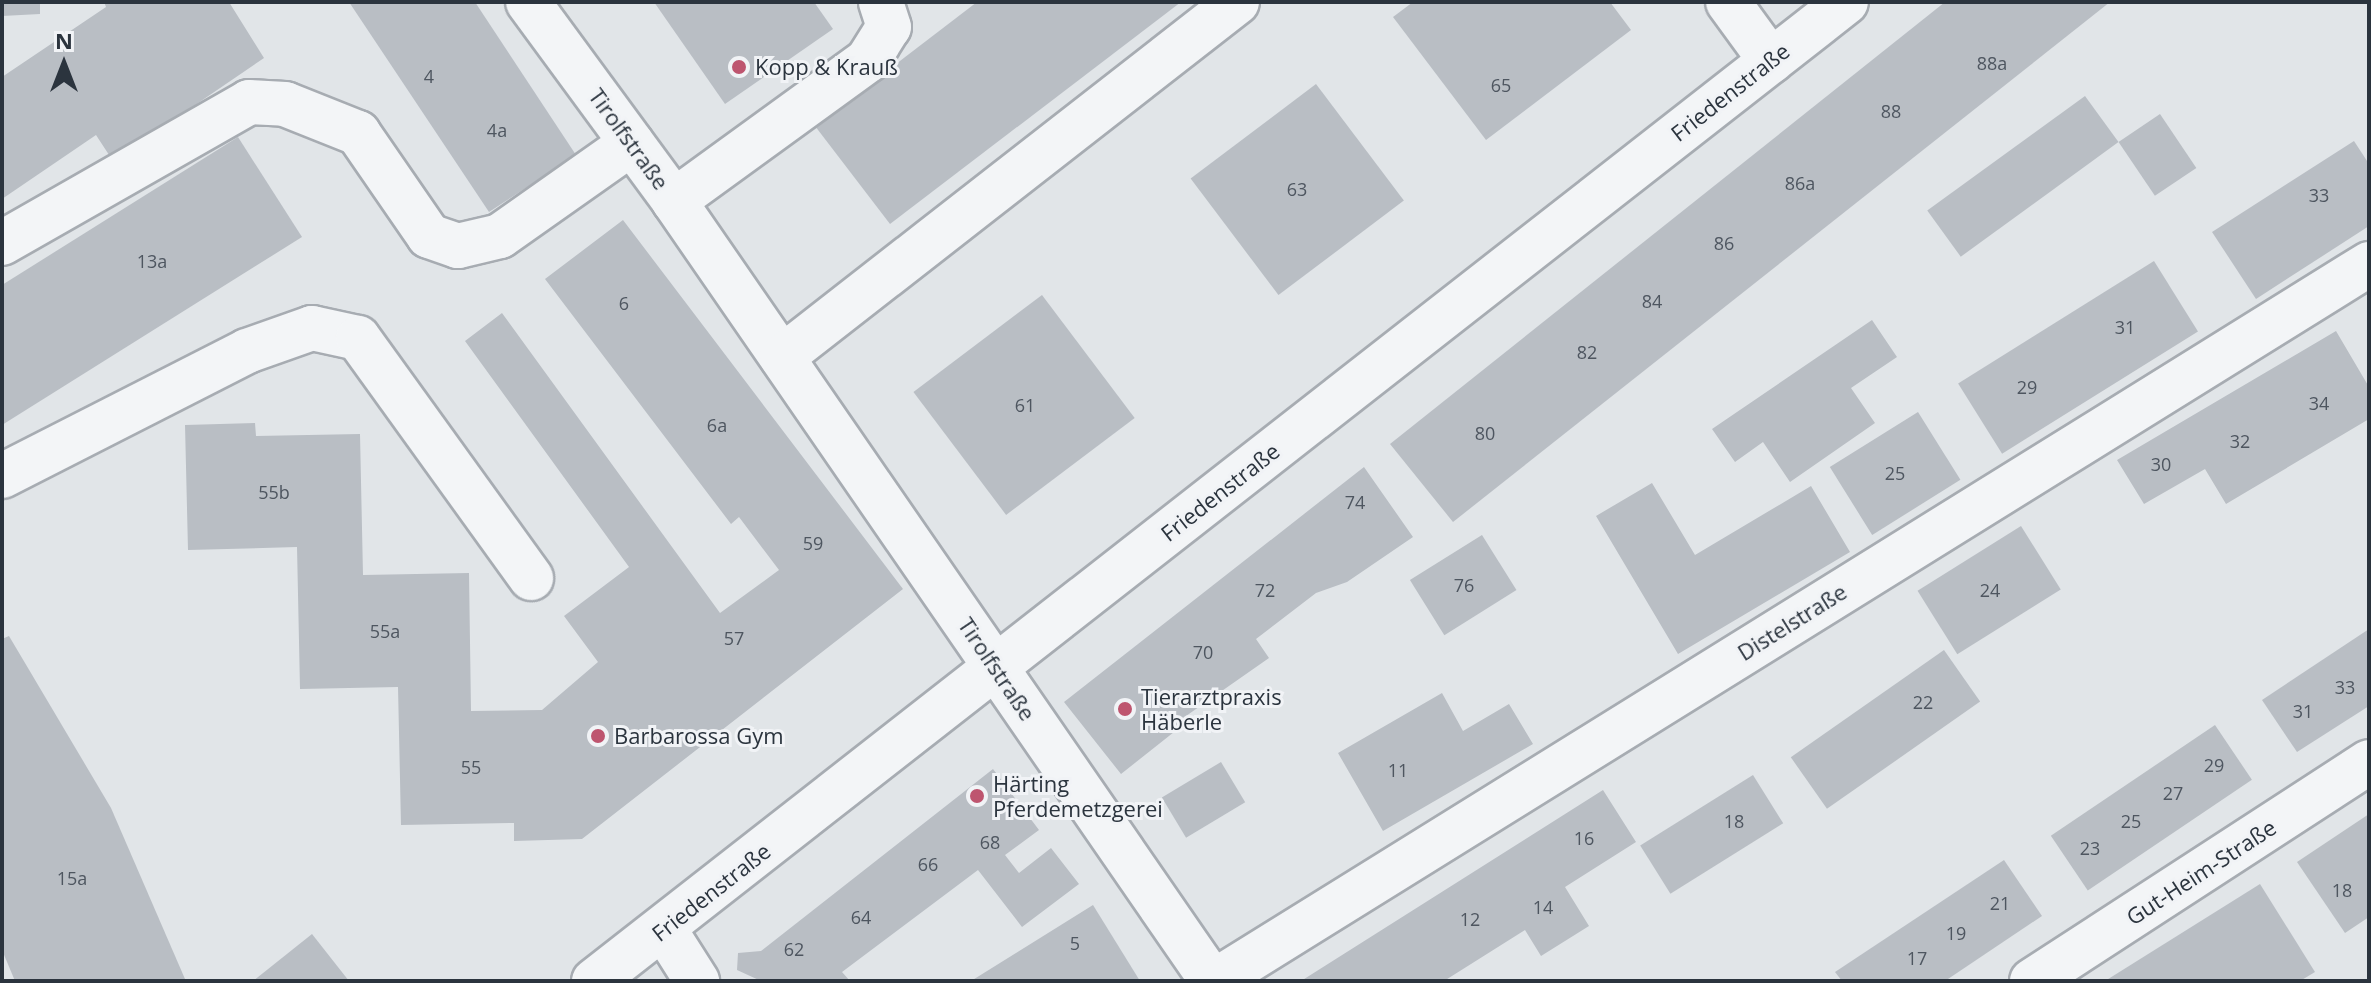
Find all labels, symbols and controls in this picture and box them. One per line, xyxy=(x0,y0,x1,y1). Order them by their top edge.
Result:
north arrow xyxy=(24,24,104,104)
text: N xyxy=(55,25,73,55)
street label: Friedenstraße xyxy=(1665,38,1795,146)
house number: 88a xyxy=(1977,52,2007,74)
place label: Kopp & Krauß xyxy=(755,54,898,80)
marker: Kopp & Krauß xyxy=(730,58,748,76)
house number: 4 xyxy=(424,65,434,87)
house number: 65 xyxy=(1491,74,1511,96)
street label: Tirolfstraße xyxy=(584,83,674,195)
house number: 88 xyxy=(1881,100,1901,122)
house number: 4a xyxy=(487,119,507,141)
house number: 86a xyxy=(1785,172,1815,194)
house number: 63 xyxy=(1287,178,1307,200)
house number: 33 xyxy=(2309,184,2329,206)
house number: 86 xyxy=(1714,232,1734,254)
house number: 13a xyxy=(137,250,167,272)
house number: 84 xyxy=(1642,290,1662,312)
house number: 6 xyxy=(619,292,629,314)
house number: 31 xyxy=(2115,316,2135,338)
house number: 82 xyxy=(1577,341,1597,363)
house number: 29 xyxy=(2017,376,2037,398)
house number: 34 xyxy=(2309,392,2329,414)
house number: 61 xyxy=(1015,394,1035,416)
house number: 6a xyxy=(707,414,727,436)
house number: 80 xyxy=(1475,422,1495,444)
house number: 32 xyxy=(2230,430,2250,452)
street label: Friedenstraße xyxy=(1155,438,1285,546)
house number: 30 xyxy=(2151,453,2171,475)
house number: 25 xyxy=(1885,462,1905,484)
house number: 55b xyxy=(258,481,290,503)
house number: 74 xyxy=(1345,491,1365,513)
house number: 59 xyxy=(803,532,823,554)
house number: 76 xyxy=(1454,574,1474,596)
street label: Distelstraße xyxy=(1733,578,1851,666)
house number: 72 xyxy=(1255,579,1275,601)
house number: 24 xyxy=(1980,579,2000,601)
street label: Tirolfstraße xyxy=(953,613,1041,725)
house number: 55a xyxy=(370,620,400,642)
house number: 57 xyxy=(724,627,744,649)
house number: 70 xyxy=(1193,641,1213,663)
house number: 33 xyxy=(2335,676,2355,698)
place label: Tierarztpraxis Häberle xyxy=(1141,683,1282,734)
house number: 22 xyxy=(1913,691,1933,713)
marker: Tierarztpraxis Häberle xyxy=(1116,700,1134,718)
house number: 31 xyxy=(2293,700,2313,722)
place label: Barbarossa Gym xyxy=(614,723,784,749)
marker: Barbarossa Gym xyxy=(589,727,607,745)
house number: 29 xyxy=(2204,754,2224,776)
house number: 55 xyxy=(461,756,481,778)
house number: 11 xyxy=(1388,759,1408,781)
place label: Härting Pferdemetzgerei xyxy=(993,770,1163,822)
house number: 27 xyxy=(2163,782,2183,804)
marker: Härting Pferdemetzgerei xyxy=(968,787,986,805)
house number: 18 xyxy=(1724,810,1744,832)
house number: 25 xyxy=(2121,810,2141,832)
street label: Gut-Heim-Straße xyxy=(2121,814,2281,930)
house number: 16 xyxy=(1574,827,1594,849)
house number: 68 xyxy=(980,831,1000,853)
house number: 23 xyxy=(2080,837,2100,859)
street label: Friedenstraße xyxy=(646,838,776,946)
house number: 66 xyxy=(918,853,938,875)
house number: 15a xyxy=(57,867,87,889)
house number: 18 xyxy=(2332,879,2352,901)
house number: 21 xyxy=(1990,892,2010,914)
house number: 14 xyxy=(1533,896,1553,918)
house number: 64 xyxy=(851,906,871,928)
house number: 12 xyxy=(1460,908,1480,930)
house number: 19 xyxy=(1946,922,1966,944)
house number: 5 xyxy=(1070,932,1080,954)
house number: 62 xyxy=(784,938,804,960)
house number: 17 xyxy=(1907,947,1927,969)

